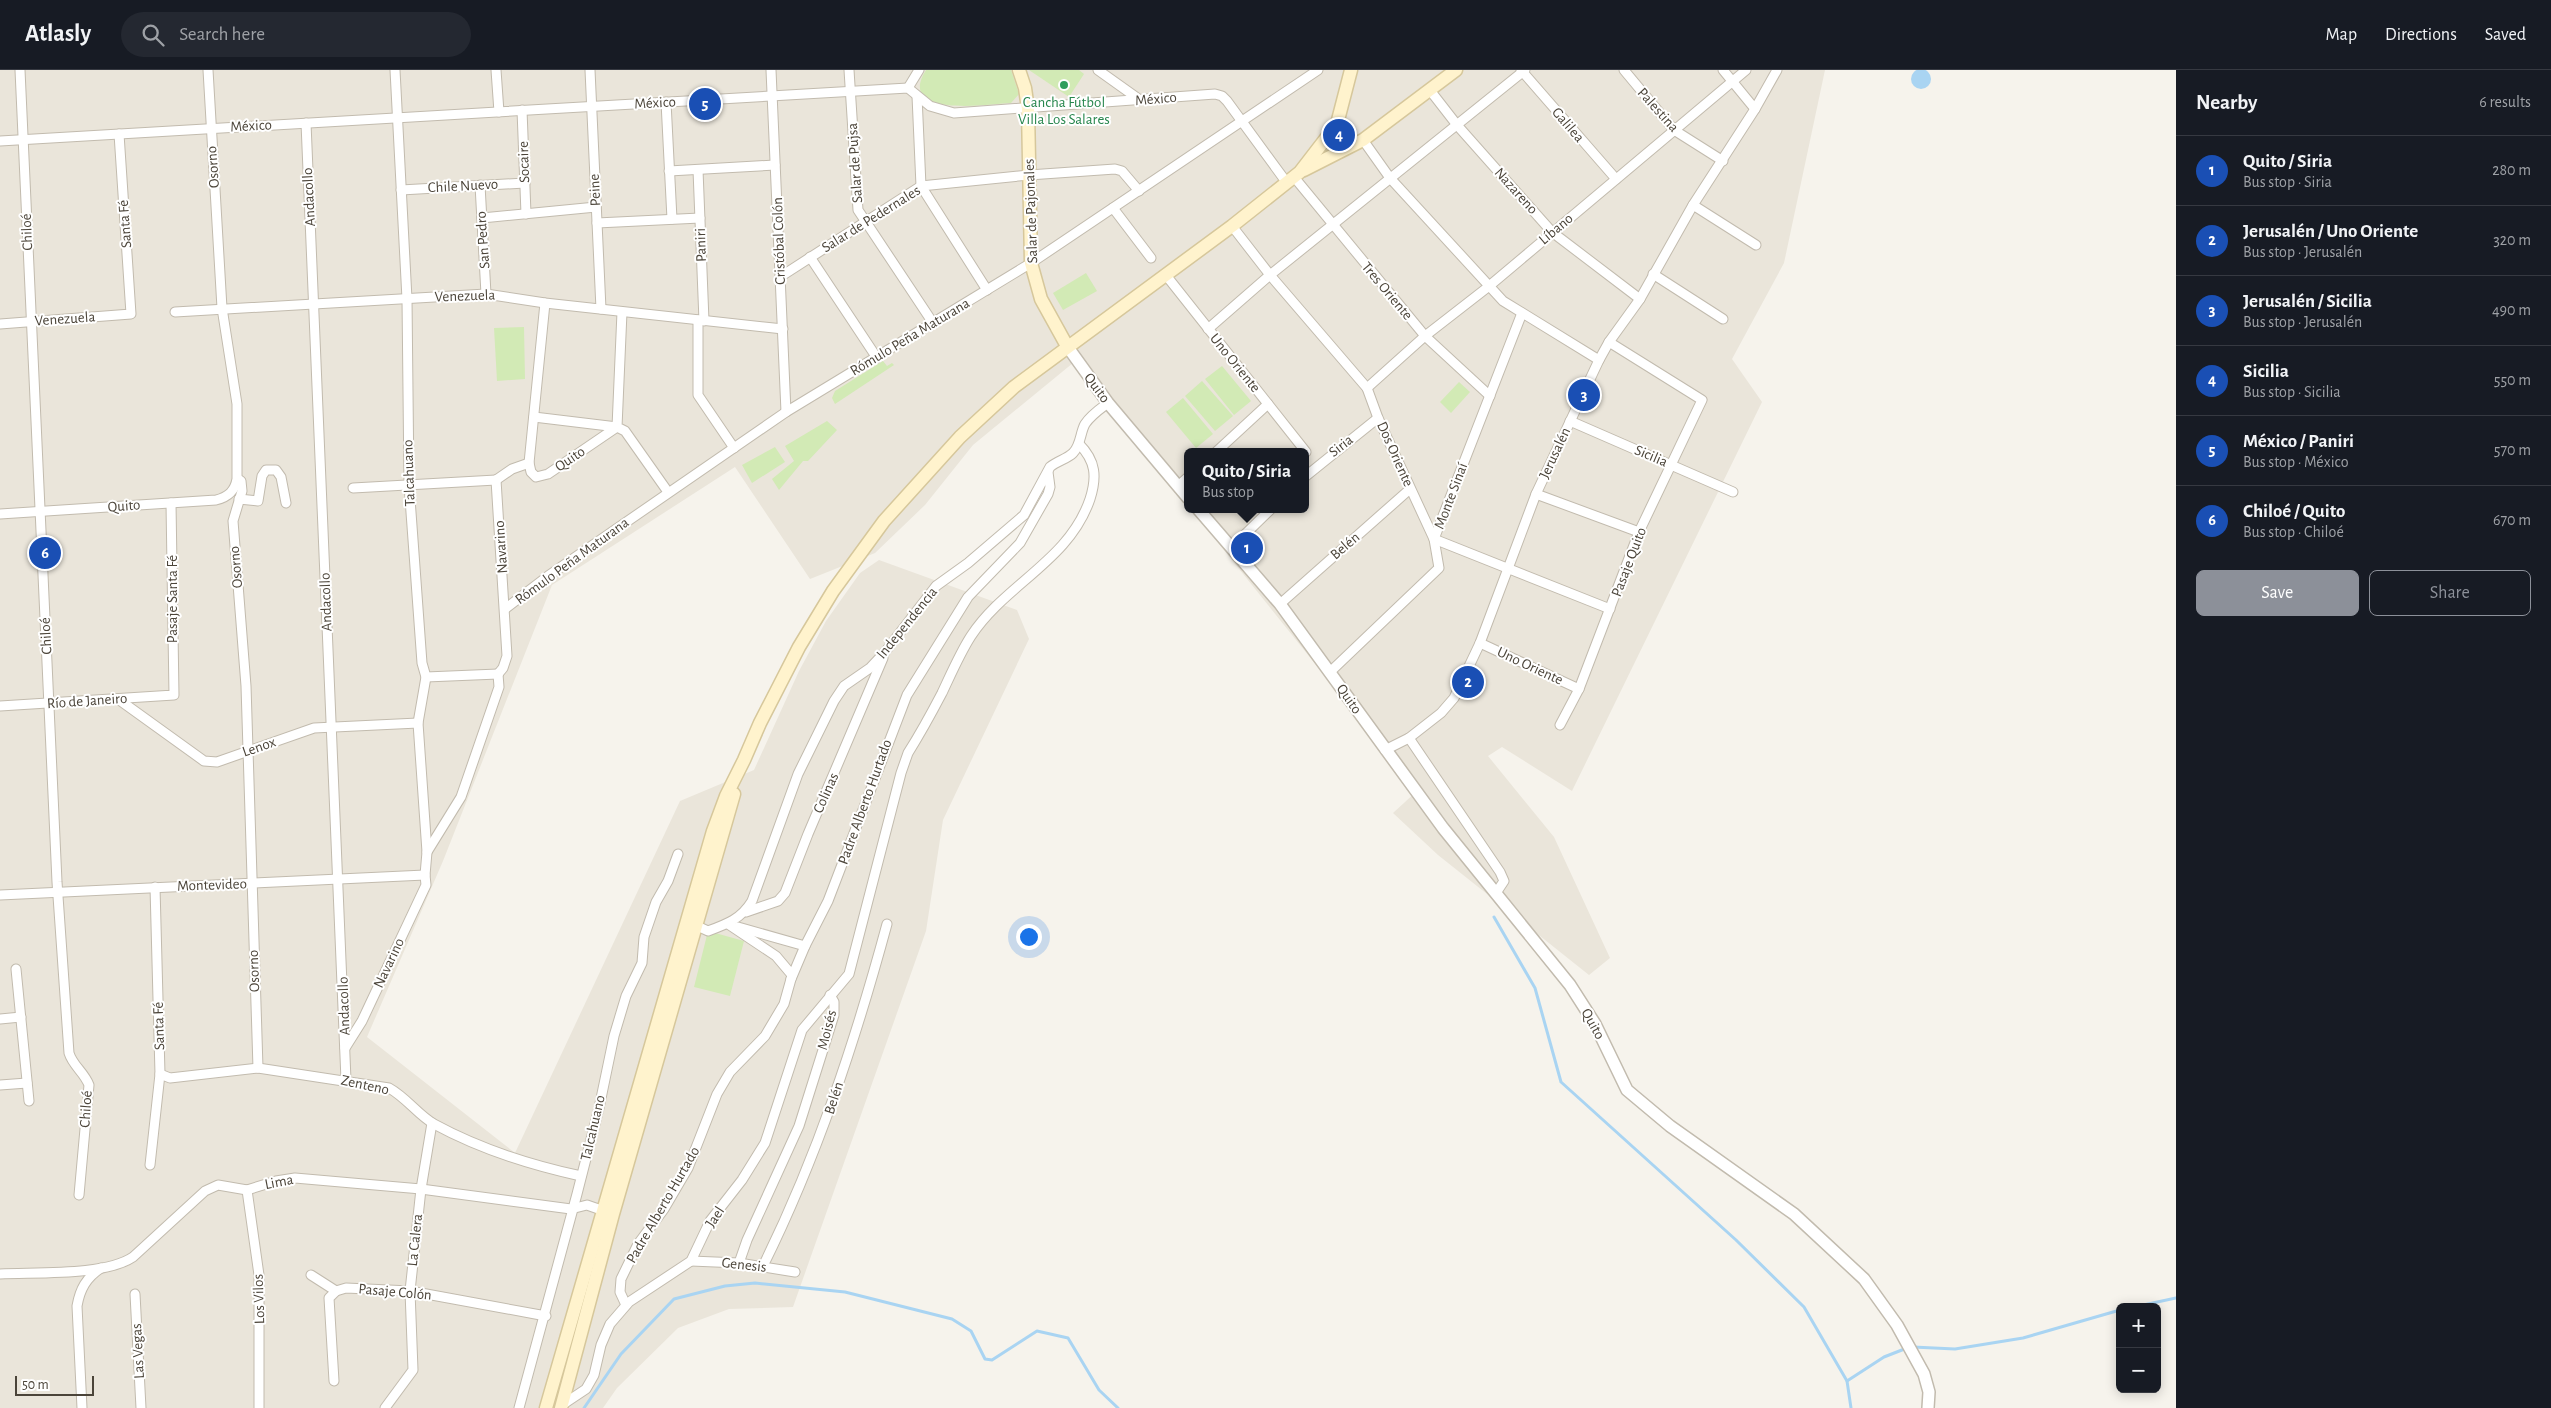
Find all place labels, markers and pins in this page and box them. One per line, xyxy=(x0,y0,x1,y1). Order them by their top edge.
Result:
marker: Cancha Fútbol Villa Los Salares xyxy=(1058,79,1070,91)
pin: 5 xyxy=(689,85,721,123)
place label: Cancha Fútbol Villa Los Salares xyxy=(1018,95,1110,127)
pin: 4 xyxy=(1323,116,1355,154)
pin: 3 xyxy=(1568,376,1600,414)
pin: 1 xyxy=(1231,529,1263,567)
pin: 6 xyxy=(29,534,61,572)
pin: 2 xyxy=(1452,663,1484,701)

